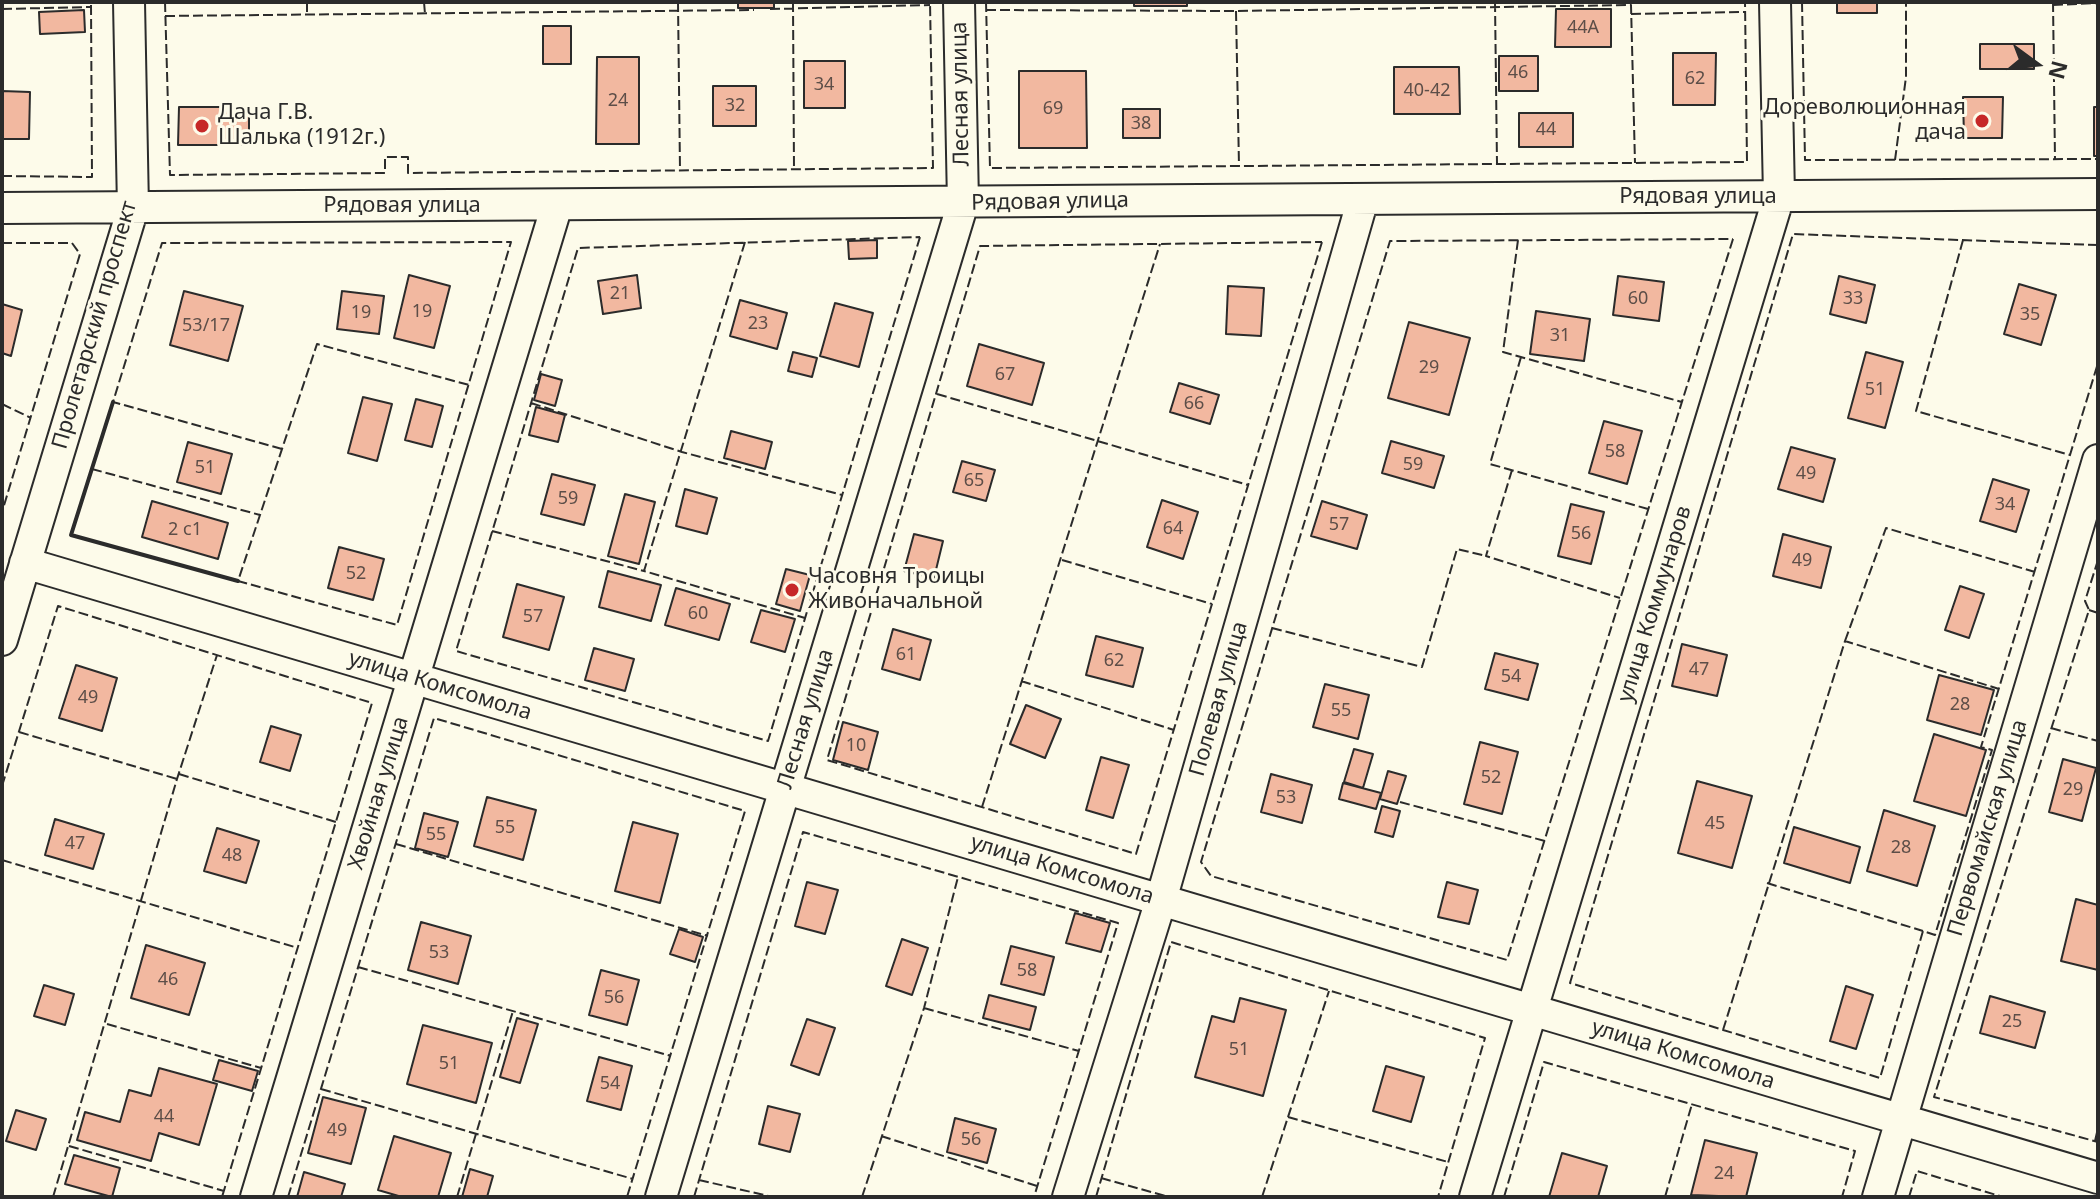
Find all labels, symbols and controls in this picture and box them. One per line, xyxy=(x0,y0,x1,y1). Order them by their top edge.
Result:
house number: 44А xyxy=(1567,17,1599,39)
street label: Лесная улица xyxy=(947,21,975,167)
north arrow xyxy=(1996,24,2076,104)
text: N xyxy=(2042,58,2076,83)
house number: 46 xyxy=(1508,62,1528,84)
house number: 62 xyxy=(1685,68,1705,90)
house number: 34 xyxy=(814,74,834,96)
house number: 40-42 xyxy=(1404,80,1450,102)
house number: 24 xyxy=(608,90,628,112)
house number: 32 xyxy=(725,95,745,117)
place label: Дореволюционная дача xyxy=(1763,95,1966,146)
house number: 69 xyxy=(1043,98,1063,120)
place label: Дача Г.В. Шалька (1912г.) xyxy=(218,100,385,152)
marker: Дореволюционная дача xyxy=(1973,112,1991,130)
house number: 38 xyxy=(1131,113,1151,135)
marker: Дача Г.В. Шалька (1912г.) xyxy=(193,117,211,135)
house number: 44 xyxy=(1536,119,1556,141)
street label: Рядовая улица xyxy=(1619,184,1777,210)
street label: Рядовая улица xyxy=(971,187,1129,217)
street label: Рядовая улица xyxy=(323,193,481,219)
street label: Пролетарский проспект xyxy=(47,198,143,452)
house number: 21 xyxy=(610,283,630,305)
house number: 60 xyxy=(1628,288,1648,310)
house number: 33 xyxy=(1843,288,1863,310)
house number: 19 xyxy=(412,301,432,323)
house number: 19 xyxy=(351,302,371,324)
house number: 35 xyxy=(2020,304,2040,326)
house number: 23 xyxy=(748,313,768,335)
house number: 53/17 xyxy=(182,315,230,337)
house number: 31 xyxy=(1550,325,1570,347)
house number: 29 xyxy=(1419,357,1439,379)
house number: 67 xyxy=(995,364,1015,386)
house number: 51 xyxy=(1865,379,1885,401)
house number: 66 xyxy=(1184,393,1204,415)
house number: 58 xyxy=(1605,441,1625,463)
house number: 59 xyxy=(1403,454,1423,476)
house number: 51 xyxy=(195,457,215,479)
house number: 49 xyxy=(1796,463,1816,485)
house number: 65 xyxy=(964,470,984,492)
house number: 59 xyxy=(558,488,578,510)
house number: 34 xyxy=(1995,494,2015,516)
street label: улица Коммунаров xyxy=(1613,503,1697,705)
house number: 57 xyxy=(1329,514,1349,536)
house number: 64 xyxy=(1163,518,1183,540)
house number: 2 с1 xyxy=(168,519,202,541)
house number: 56 xyxy=(1571,523,1591,545)
house number: 49 xyxy=(1792,550,1812,572)
house number: 52 xyxy=(346,563,366,585)
place label: Часовня Троицы Живоначальной xyxy=(808,564,985,616)
marker: Часовня Троицы Живоначальной xyxy=(783,581,801,599)
house number: 60 xyxy=(688,603,708,625)
house number: 57 xyxy=(523,606,543,628)
street label: Полевая улица xyxy=(1184,619,1254,779)
house number: 61 xyxy=(896,644,916,666)
street label: улица Комсомола xyxy=(345,646,535,726)
street label: Лесная улица xyxy=(772,646,840,792)
house number: 62 xyxy=(1104,650,1124,672)
house number: 47 xyxy=(1689,659,1709,681)
house number: 54 xyxy=(1501,666,1521,688)
house number: 49 xyxy=(78,687,98,709)
house number: 28 xyxy=(1950,694,1970,716)
house number: 55 xyxy=(1331,700,1351,722)
street label: Хвойная улица xyxy=(343,713,415,873)
street label: Первомайская улица xyxy=(1942,717,2034,939)
house number: 10 xyxy=(846,735,866,757)
house number: 52 xyxy=(1481,767,1501,789)
house number: 29 xyxy=(2063,779,2083,801)
house number: 53 xyxy=(1276,787,1296,809)
house number: 45 xyxy=(1705,813,1725,835)
house number: 55 xyxy=(495,817,515,839)
house number: 55 xyxy=(426,824,446,846)
street label: улица Комсомола xyxy=(967,830,1157,910)
house number: 47 xyxy=(65,833,85,855)
house number: 28 xyxy=(1891,837,1911,859)
house number: 48 xyxy=(222,845,242,867)
house number: 53 xyxy=(429,942,449,964)
house number: 58 xyxy=(1017,960,1037,982)
house number: 46 xyxy=(158,969,178,991)
house number: 56 xyxy=(604,987,624,1009)
house number: 25 xyxy=(2002,1011,2022,1033)
street label: улица Комсомола xyxy=(1588,1015,1778,1095)
house number: 51 xyxy=(1229,1039,1249,1061)
house number: 51 xyxy=(439,1053,459,1075)
house number: 54 xyxy=(600,1073,620,1095)
house number: 44 xyxy=(154,1106,174,1128)
house number: 49 xyxy=(327,1120,347,1142)
house number: 56 xyxy=(961,1129,981,1151)
house number: 24 xyxy=(1714,1163,1734,1185)

